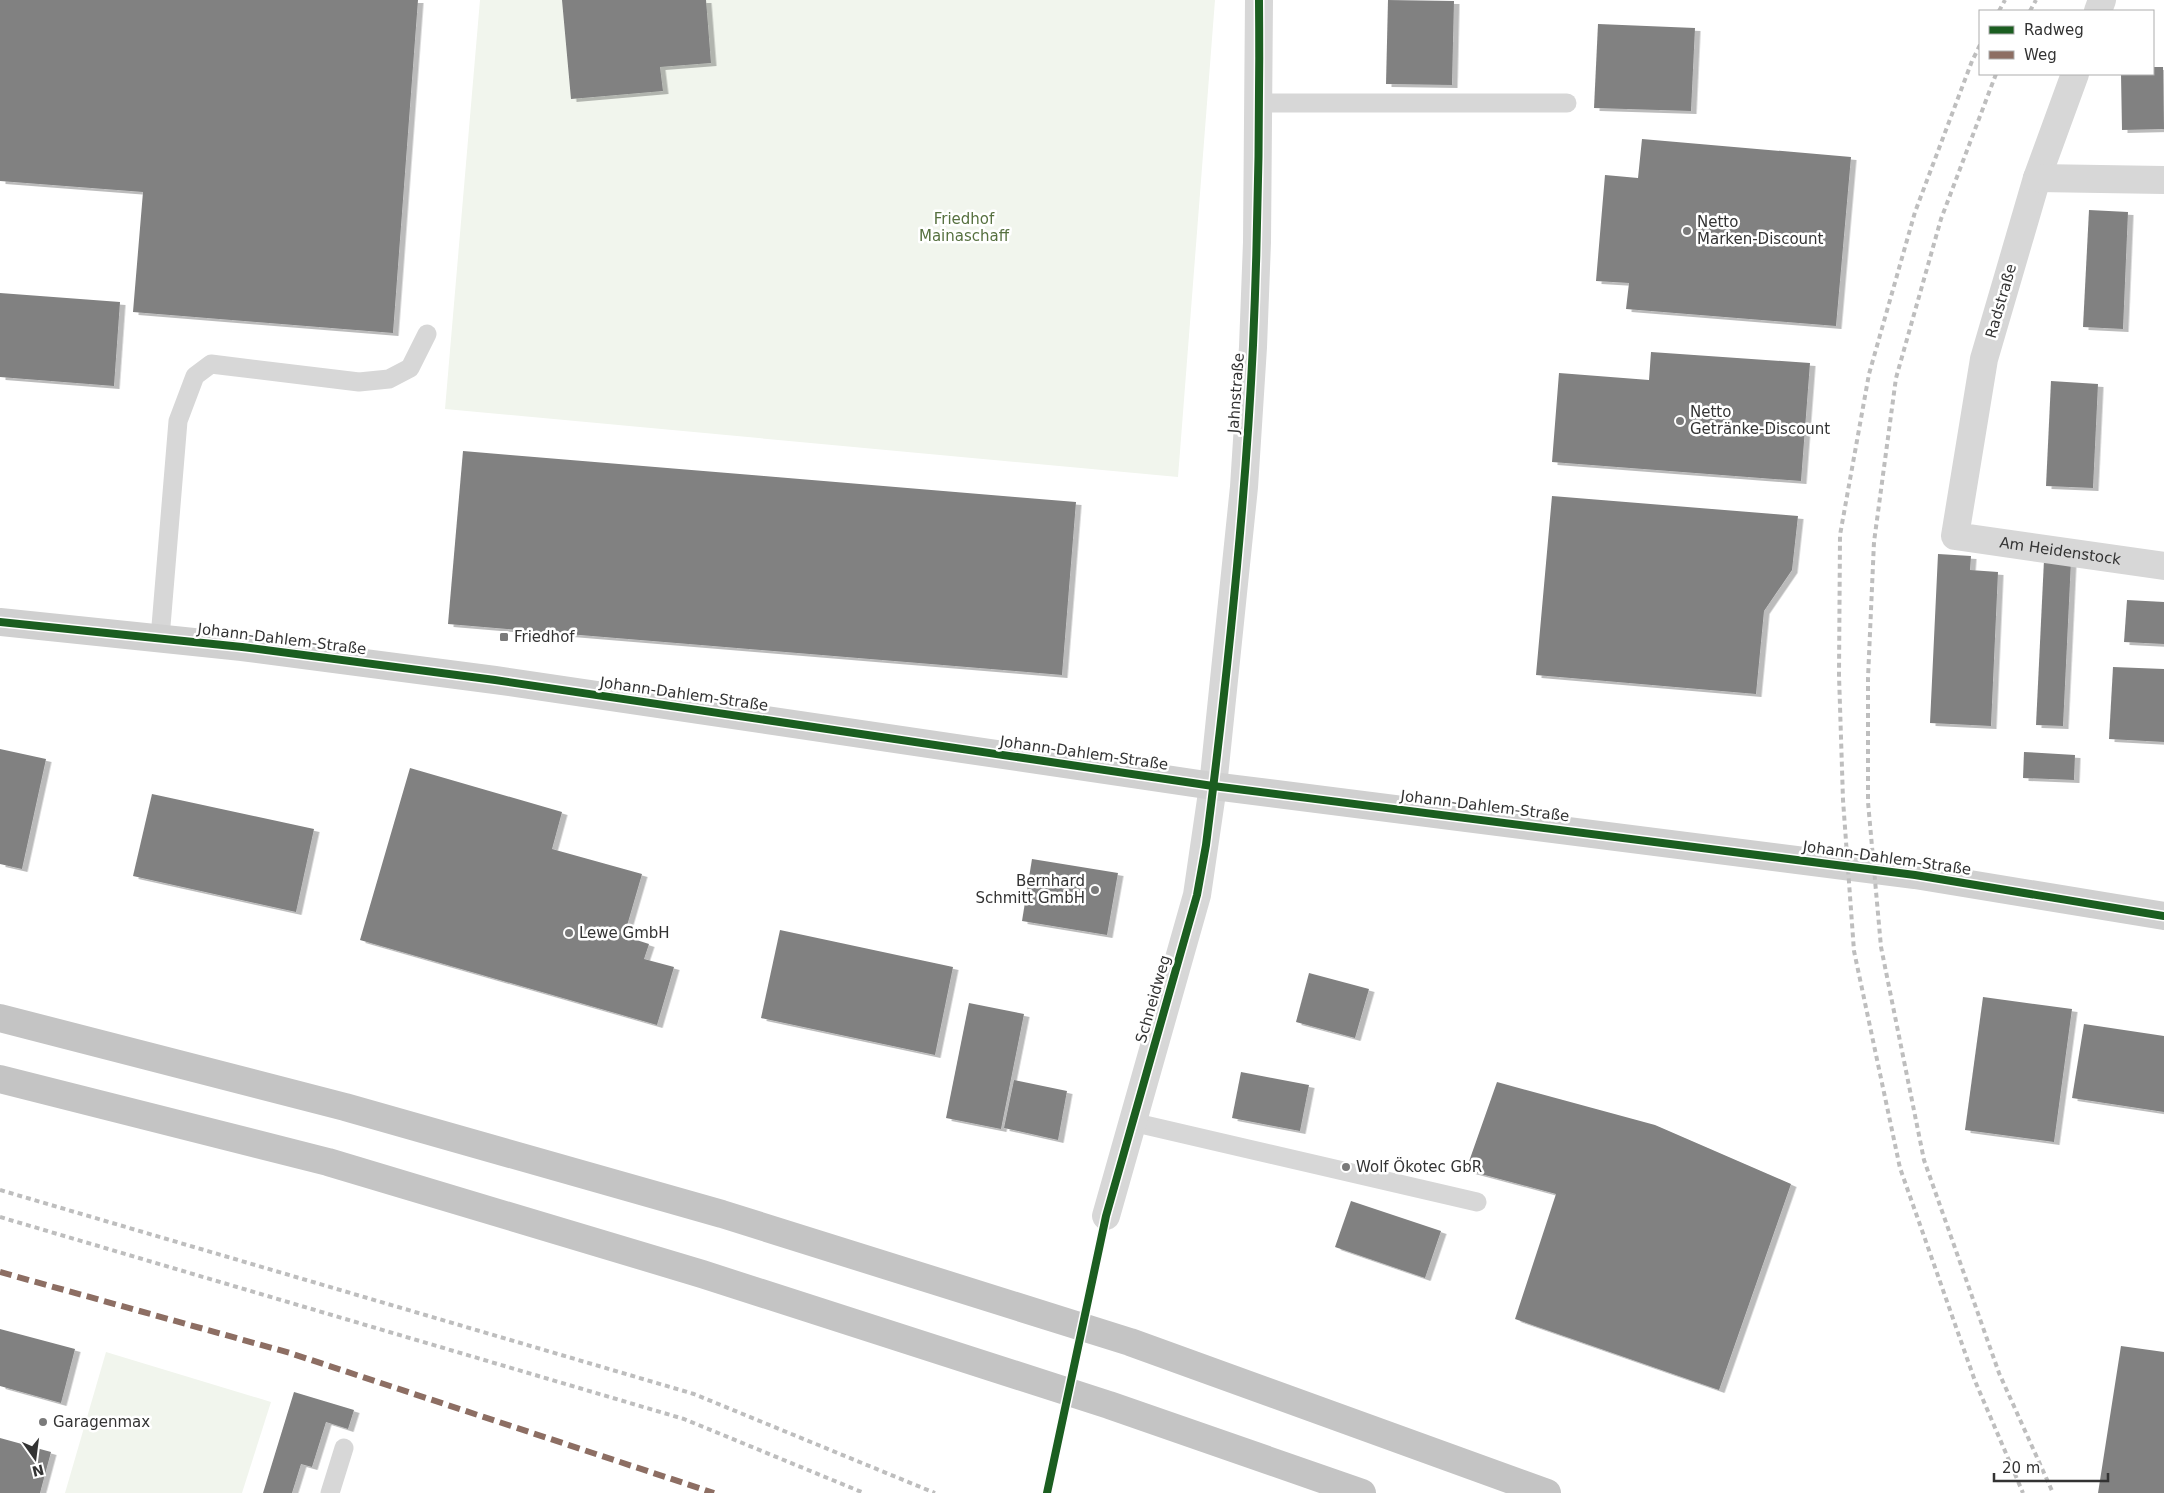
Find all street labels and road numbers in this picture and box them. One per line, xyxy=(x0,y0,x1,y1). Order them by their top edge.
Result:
street label: Radstraße xyxy=(1982,262,2020,340)
street label: Jahnstraße xyxy=(1224,352,1248,435)
street label: Am Heidenstock xyxy=(1998,533,2122,569)
street label: Johann-Dahlem-Straße xyxy=(196,620,367,658)
street label: Johann-Dahlem-Straße xyxy=(598,673,769,715)
street label: Johann-Dahlem-Straße xyxy=(998,732,1169,774)
street label: Johann-Dahlem-Straße xyxy=(1399,787,1570,825)
street label: Johann-Dahlem-Straße xyxy=(1801,837,1972,879)
street label: Schneidweg xyxy=(1132,953,1174,1045)

